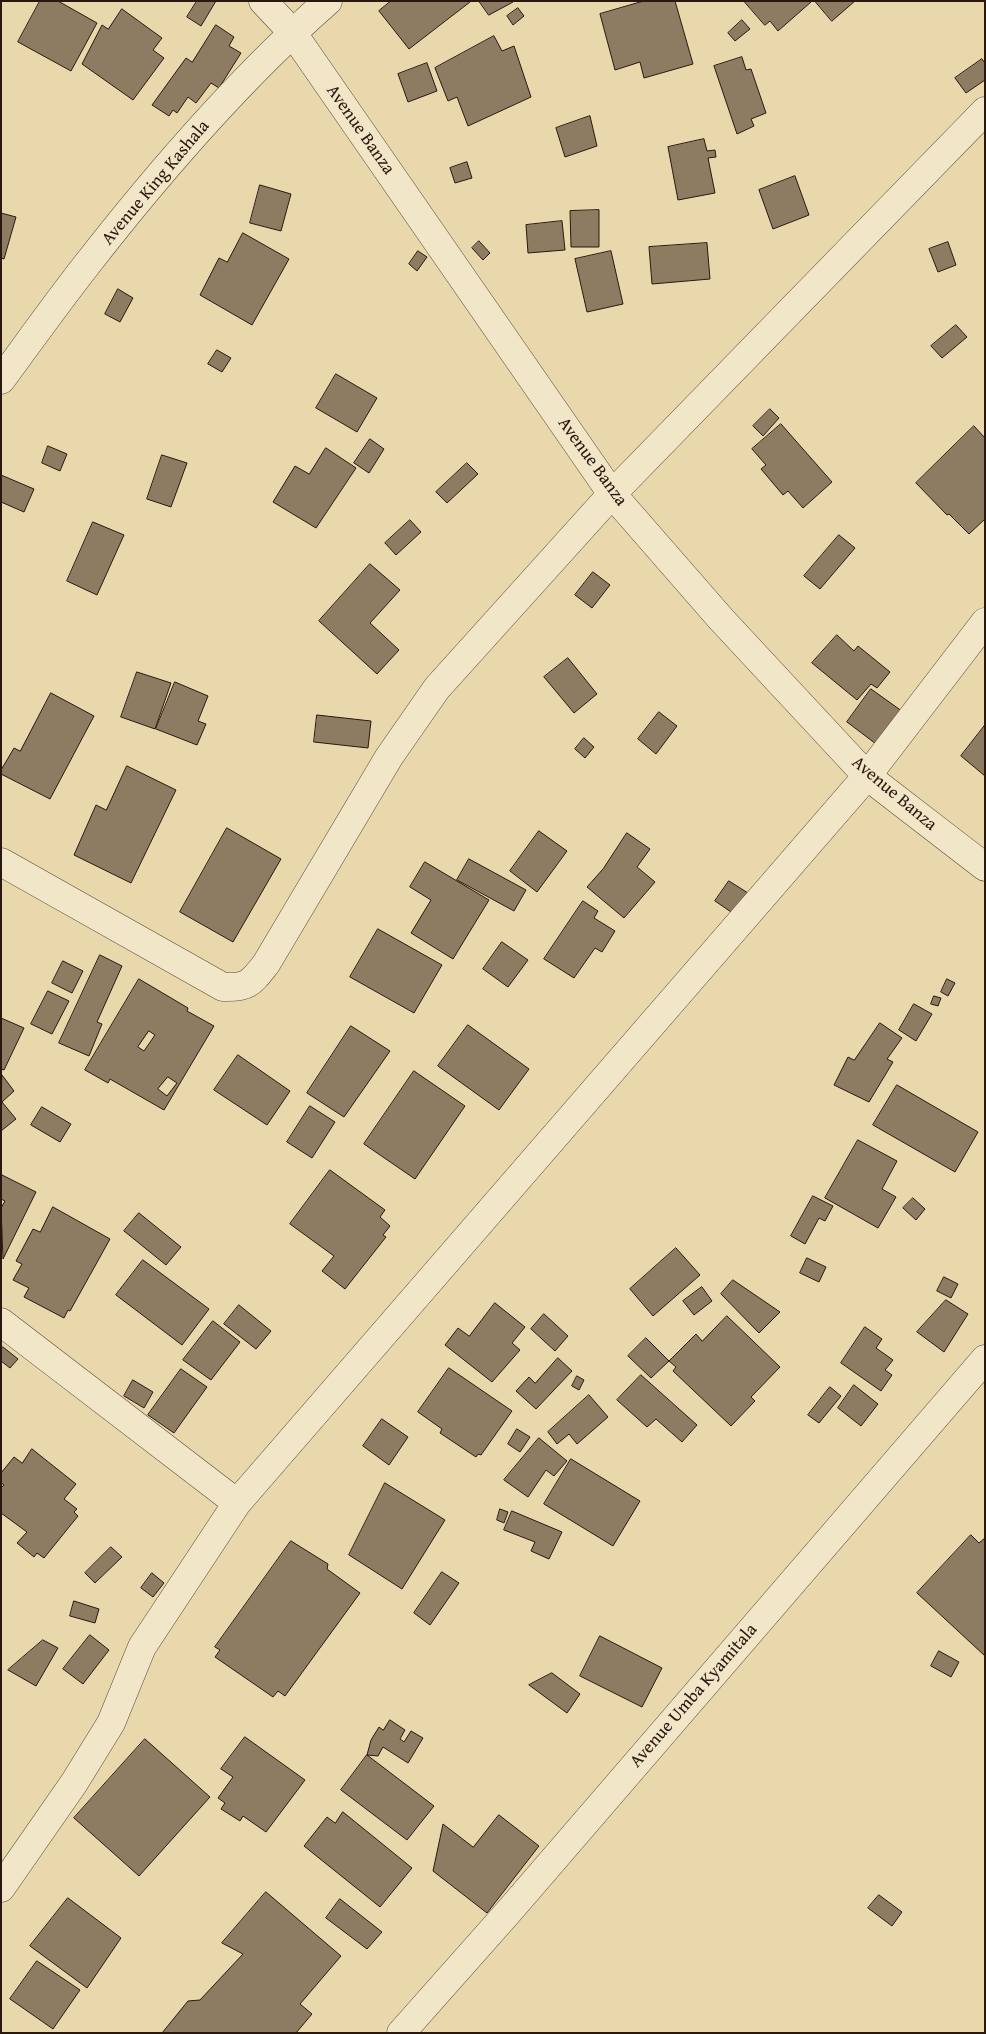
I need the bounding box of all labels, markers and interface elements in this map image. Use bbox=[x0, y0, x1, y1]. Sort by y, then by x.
street label: Avenue Banza bbox=[321, 81, 399, 179]
street label: Avenue King Kashala bbox=[97, 116, 215, 250]
street label: Avenue Banza bbox=[553, 413, 631, 511]
street label: Avenue Banza bbox=[847, 752, 941, 836]
street label: Avenue Umba Kyamitala bbox=[626, 1620, 762, 1772]

